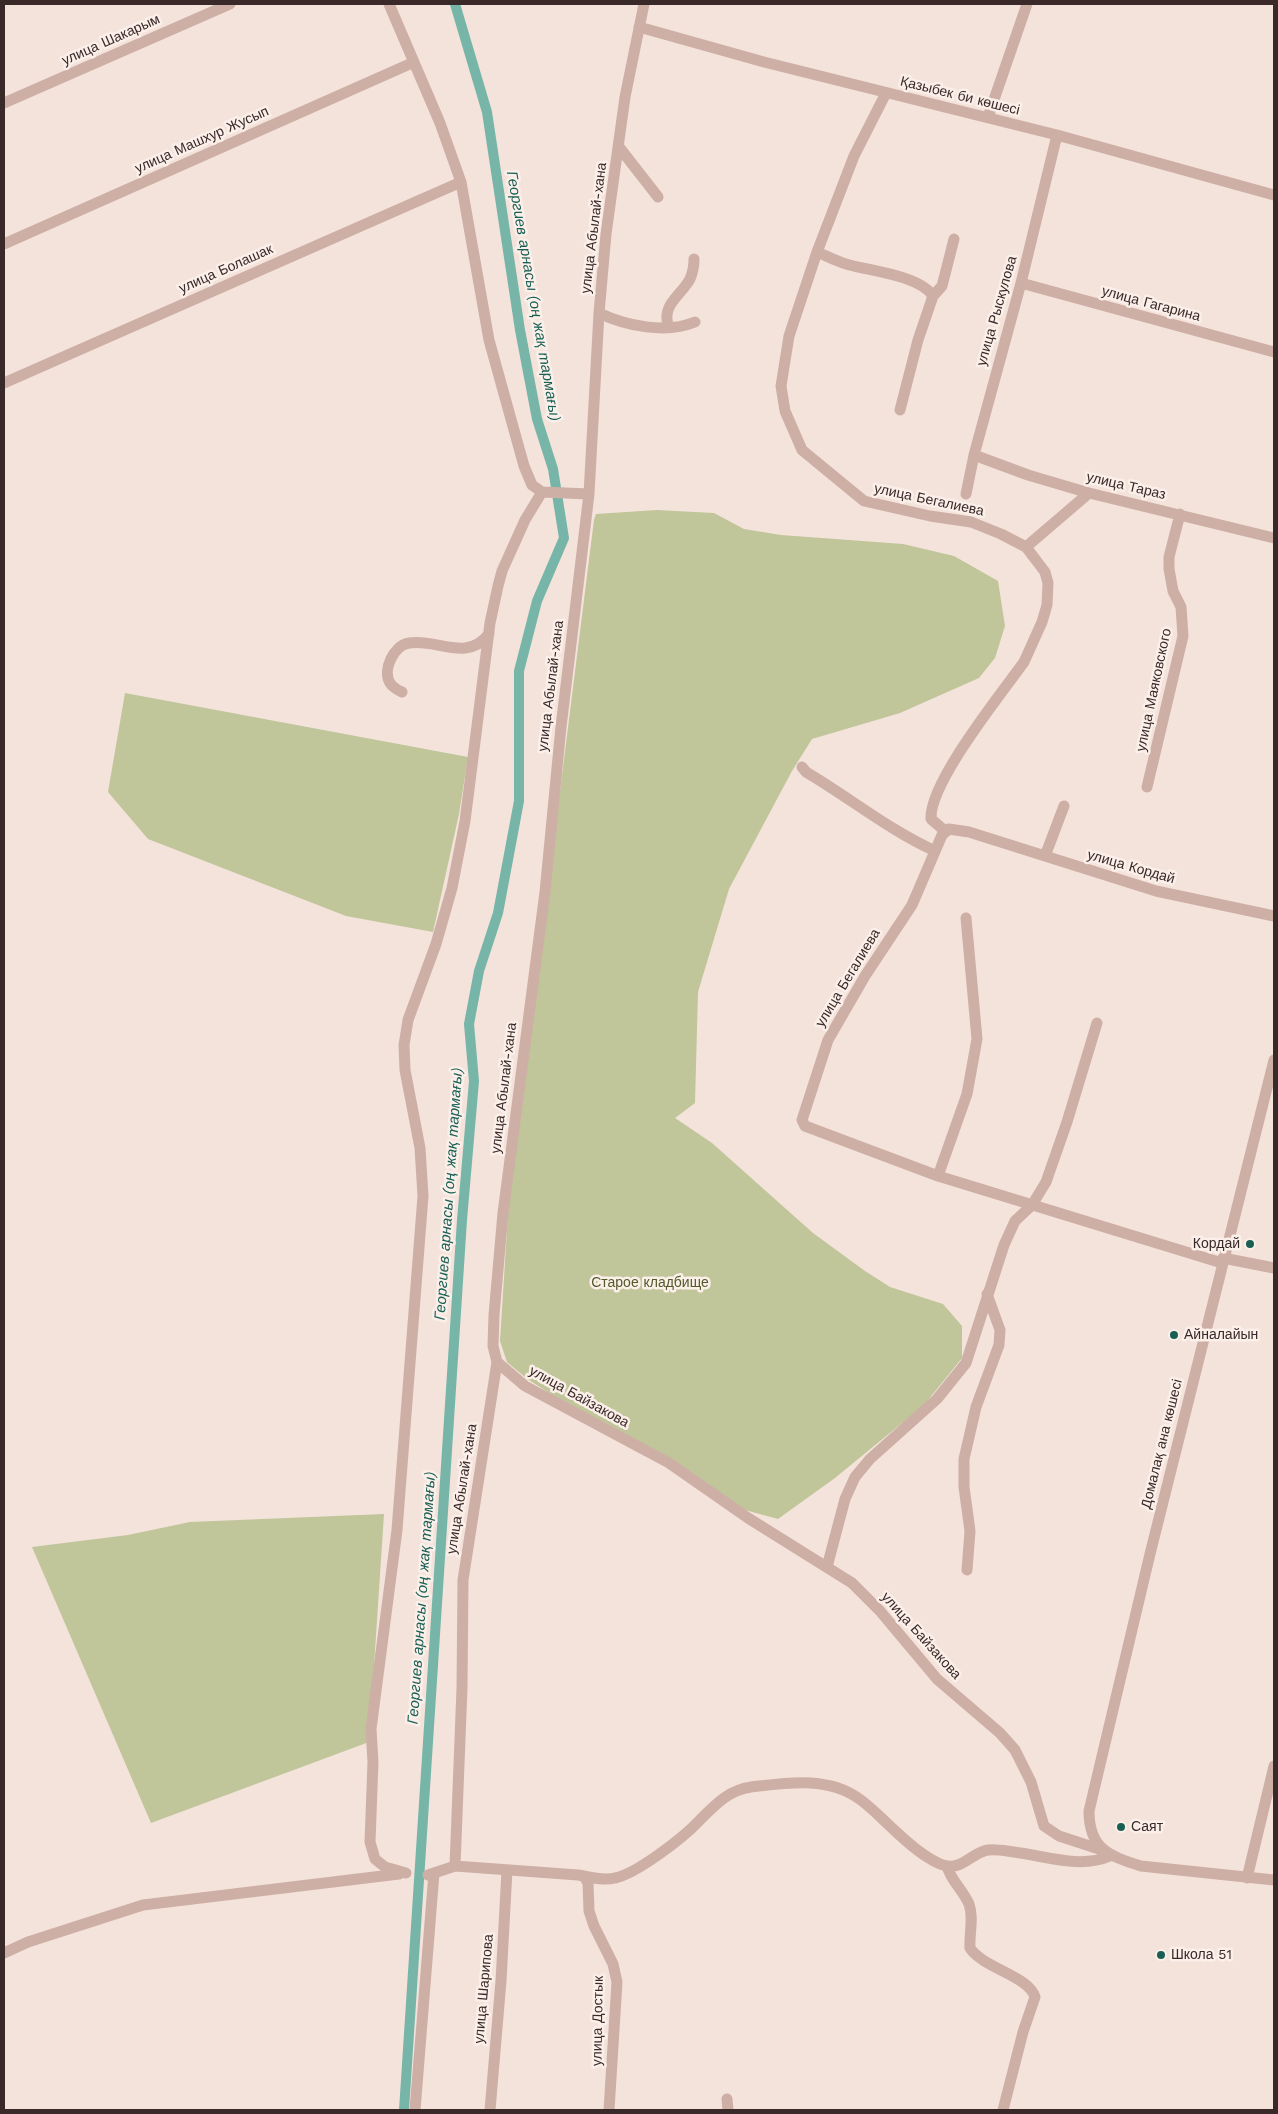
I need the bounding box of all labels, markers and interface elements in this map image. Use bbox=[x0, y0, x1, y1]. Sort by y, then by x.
street label: улица Шакарым bbox=[59, 11, 163, 69]
street label: Қазыбек би көшесі bbox=[899, 73, 1021, 119]
street label: улица Машхур Жусып bbox=[132, 103, 272, 177]
street label: улица Абылай-хана bbox=[578, 162, 610, 294]
water label: Георгиев арнасы (оң жақ тармағы) bbox=[502, 170, 564, 422]
street label: улица Болашак bbox=[176, 241, 276, 297]
street label: улица Рыскулова bbox=[973, 254, 1021, 368]
street label: улица Гагарина bbox=[1100, 283, 1202, 325]
street label: улица Тараз bbox=[1085, 469, 1167, 503]
street label: улица Бегалиева bbox=[873, 480, 985, 520]
street label: улица Абылай-хана bbox=[535, 620, 567, 752]
street label: улица Маяковского bbox=[1133, 627, 1175, 753]
street label: улица Кордай bbox=[1085, 846, 1177, 888]
street label: улица Бегалиева bbox=[812, 926, 884, 1030]
street label: улица Абылай-хана bbox=[488, 1022, 520, 1154]
water label: Георгиев арнасы (оң жақ тармағы) bbox=[431, 1067, 467, 1321]
place label: Кордай bbox=[1193, 1236, 1240, 1252]
marker: Кордай bbox=[1244, 1238, 1256, 1250]
park label: Старое кладбище bbox=[591, 1275, 709, 1291]
place label: Айналайын bbox=[1184, 1327, 1258, 1343]
marker: Айналайын bbox=[1168, 1329, 1180, 1341]
street label: улица Байзакова bbox=[526, 1363, 632, 1431]
street label: Домалақ ана көшесі bbox=[1138, 1378, 1186, 1510]
street label: улица Абылай-хана bbox=[443, 1423, 481, 1555]
water label: Георгиев арнасы (оң жақ тармағы) bbox=[404, 1471, 440, 1725]
street label: улица Байзакова bbox=[877, 1589, 965, 1683]
place label: Саят bbox=[1131, 1819, 1163, 1835]
marker: Саят bbox=[1115, 1821, 1127, 1833]
street label: улица Шарипова bbox=[471, 1934, 497, 2044]
place label: Школа 51 bbox=[1171, 1947, 1232, 1963]
marker: Школа 51 bbox=[1155, 1949, 1167, 1961]
street label: улица Достык bbox=[589, 1976, 607, 2066]

